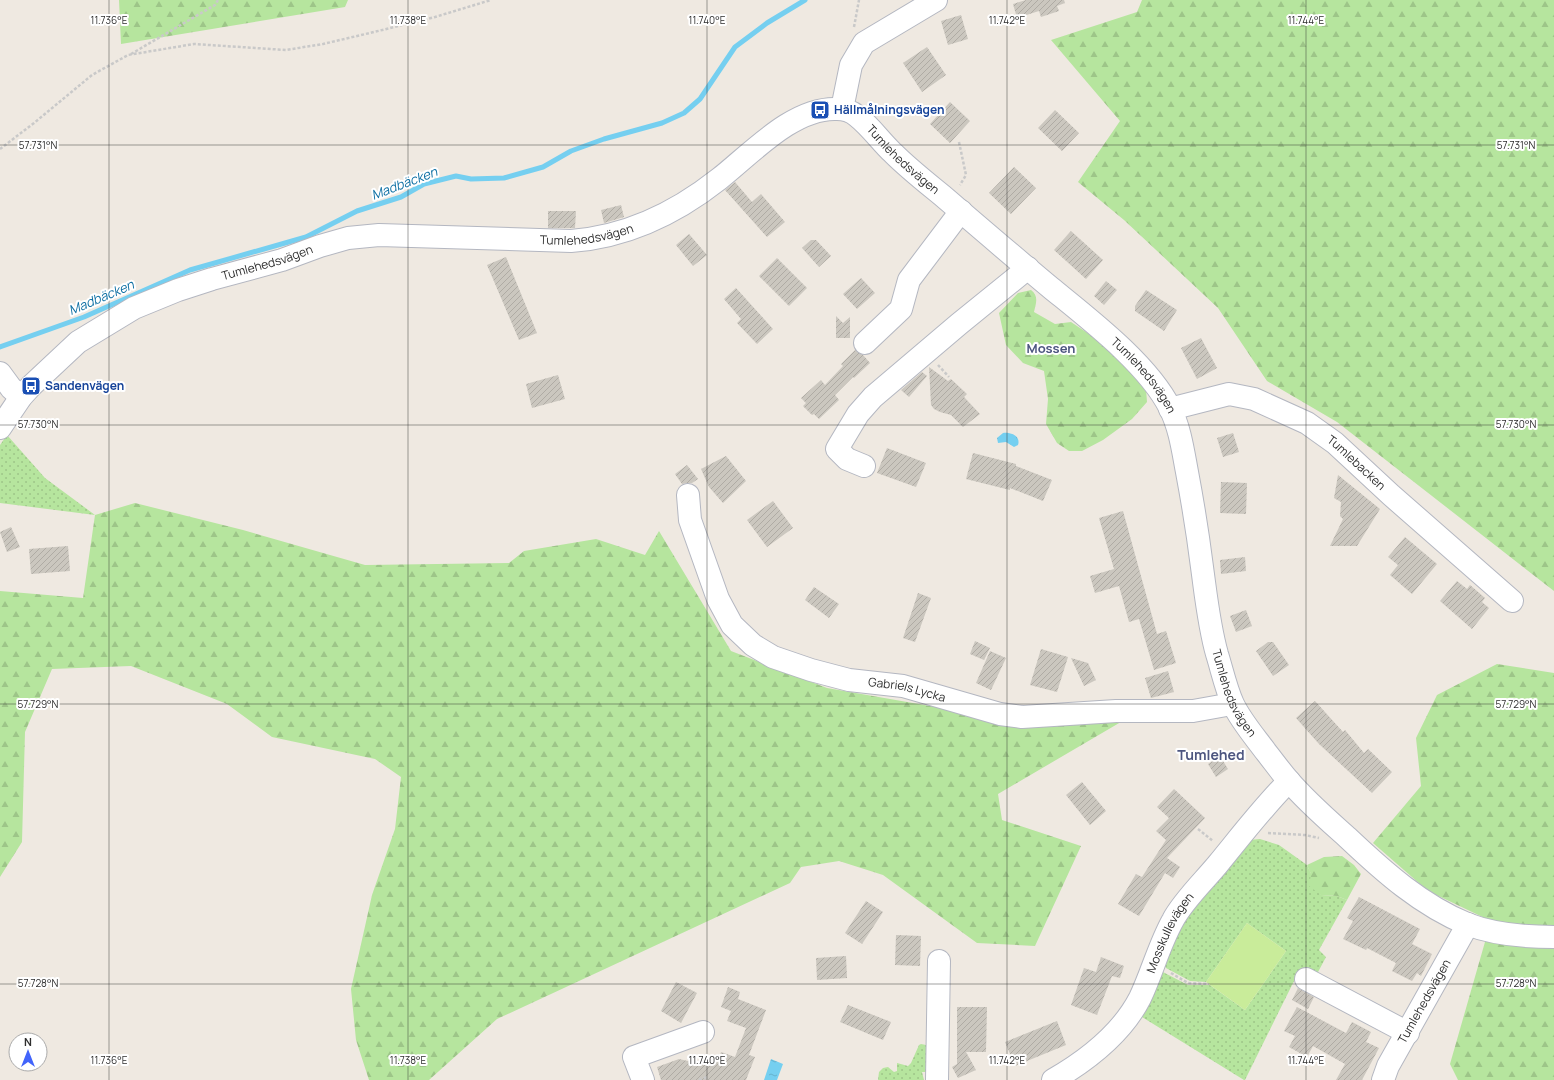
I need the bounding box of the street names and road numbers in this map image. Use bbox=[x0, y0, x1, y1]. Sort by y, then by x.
street label: Tumlehedsvägen bbox=[863, 121, 943, 198]
street label: Tumlehedsvägen bbox=[540, 219, 635, 249]
street label: Tumlehedsvägen bbox=[220, 240, 315, 284]
street label: Tumlehedsvägen bbox=[1107, 333, 1180, 416]
street label: Tumlebacken bbox=[1324, 431, 1390, 494]
street label: Tumlehedsvägen bbox=[1208, 647, 1261, 740]
street label: Gabriels Lycka bbox=[867, 673, 948, 706]
street label: Mosskullevägen bbox=[1142, 889, 1197, 975]
street label: Tumlehedsvägen bbox=[1393, 956, 1455, 1047]

